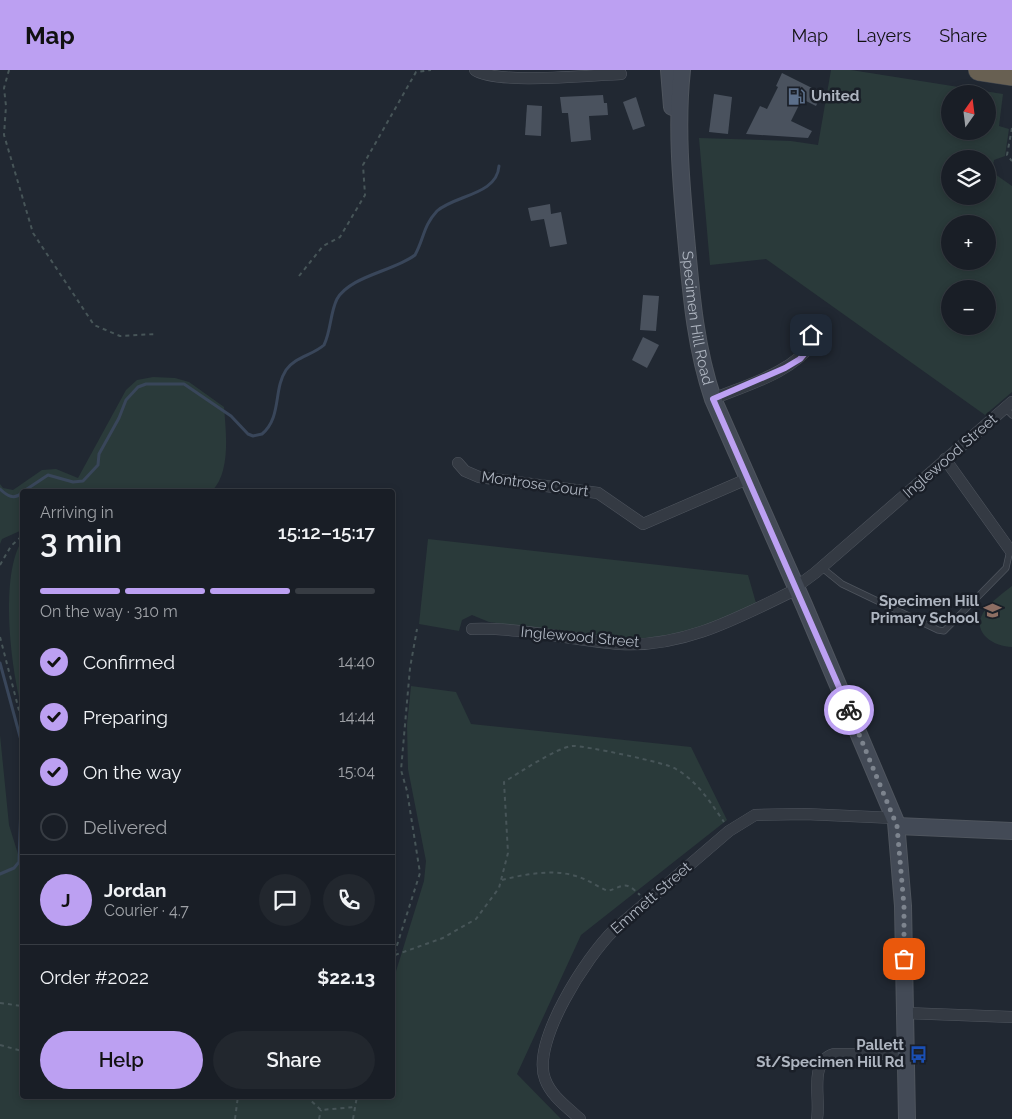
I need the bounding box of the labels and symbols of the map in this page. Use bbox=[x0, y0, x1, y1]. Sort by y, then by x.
north arrow bbox=[941, 85, 996, 140]
fuel station icon: United bbox=[787, 86, 807, 106]
place label: United bbox=[811, 87, 860, 105]
street label: Specimen Hill Road bbox=[678, 250, 717, 387]
pin bbox=[790, 314, 832, 356]
street label: Inglewood Street bbox=[899, 410, 1001, 502]
street label: Montrose Court bbox=[480, 468, 590, 500]
place label: Specimen Hill Primary School bbox=[871, 592, 979, 627]
school or university icon: Specimen Hill Primary School bbox=[983, 600, 1003, 620]
street label: Inglewood Street bbox=[520, 623, 640, 651]
courier bbox=[824, 685, 874, 735]
street label: Emmett Street bbox=[607, 858, 695, 938]
pin bbox=[883, 938, 925, 980]
place label: Pallett St/Specimen Hill Rd bbox=[756, 1036, 904, 1071]
bus stop icon: Pallett St/Specimen Hill Rd bbox=[908, 1044, 928, 1064]

